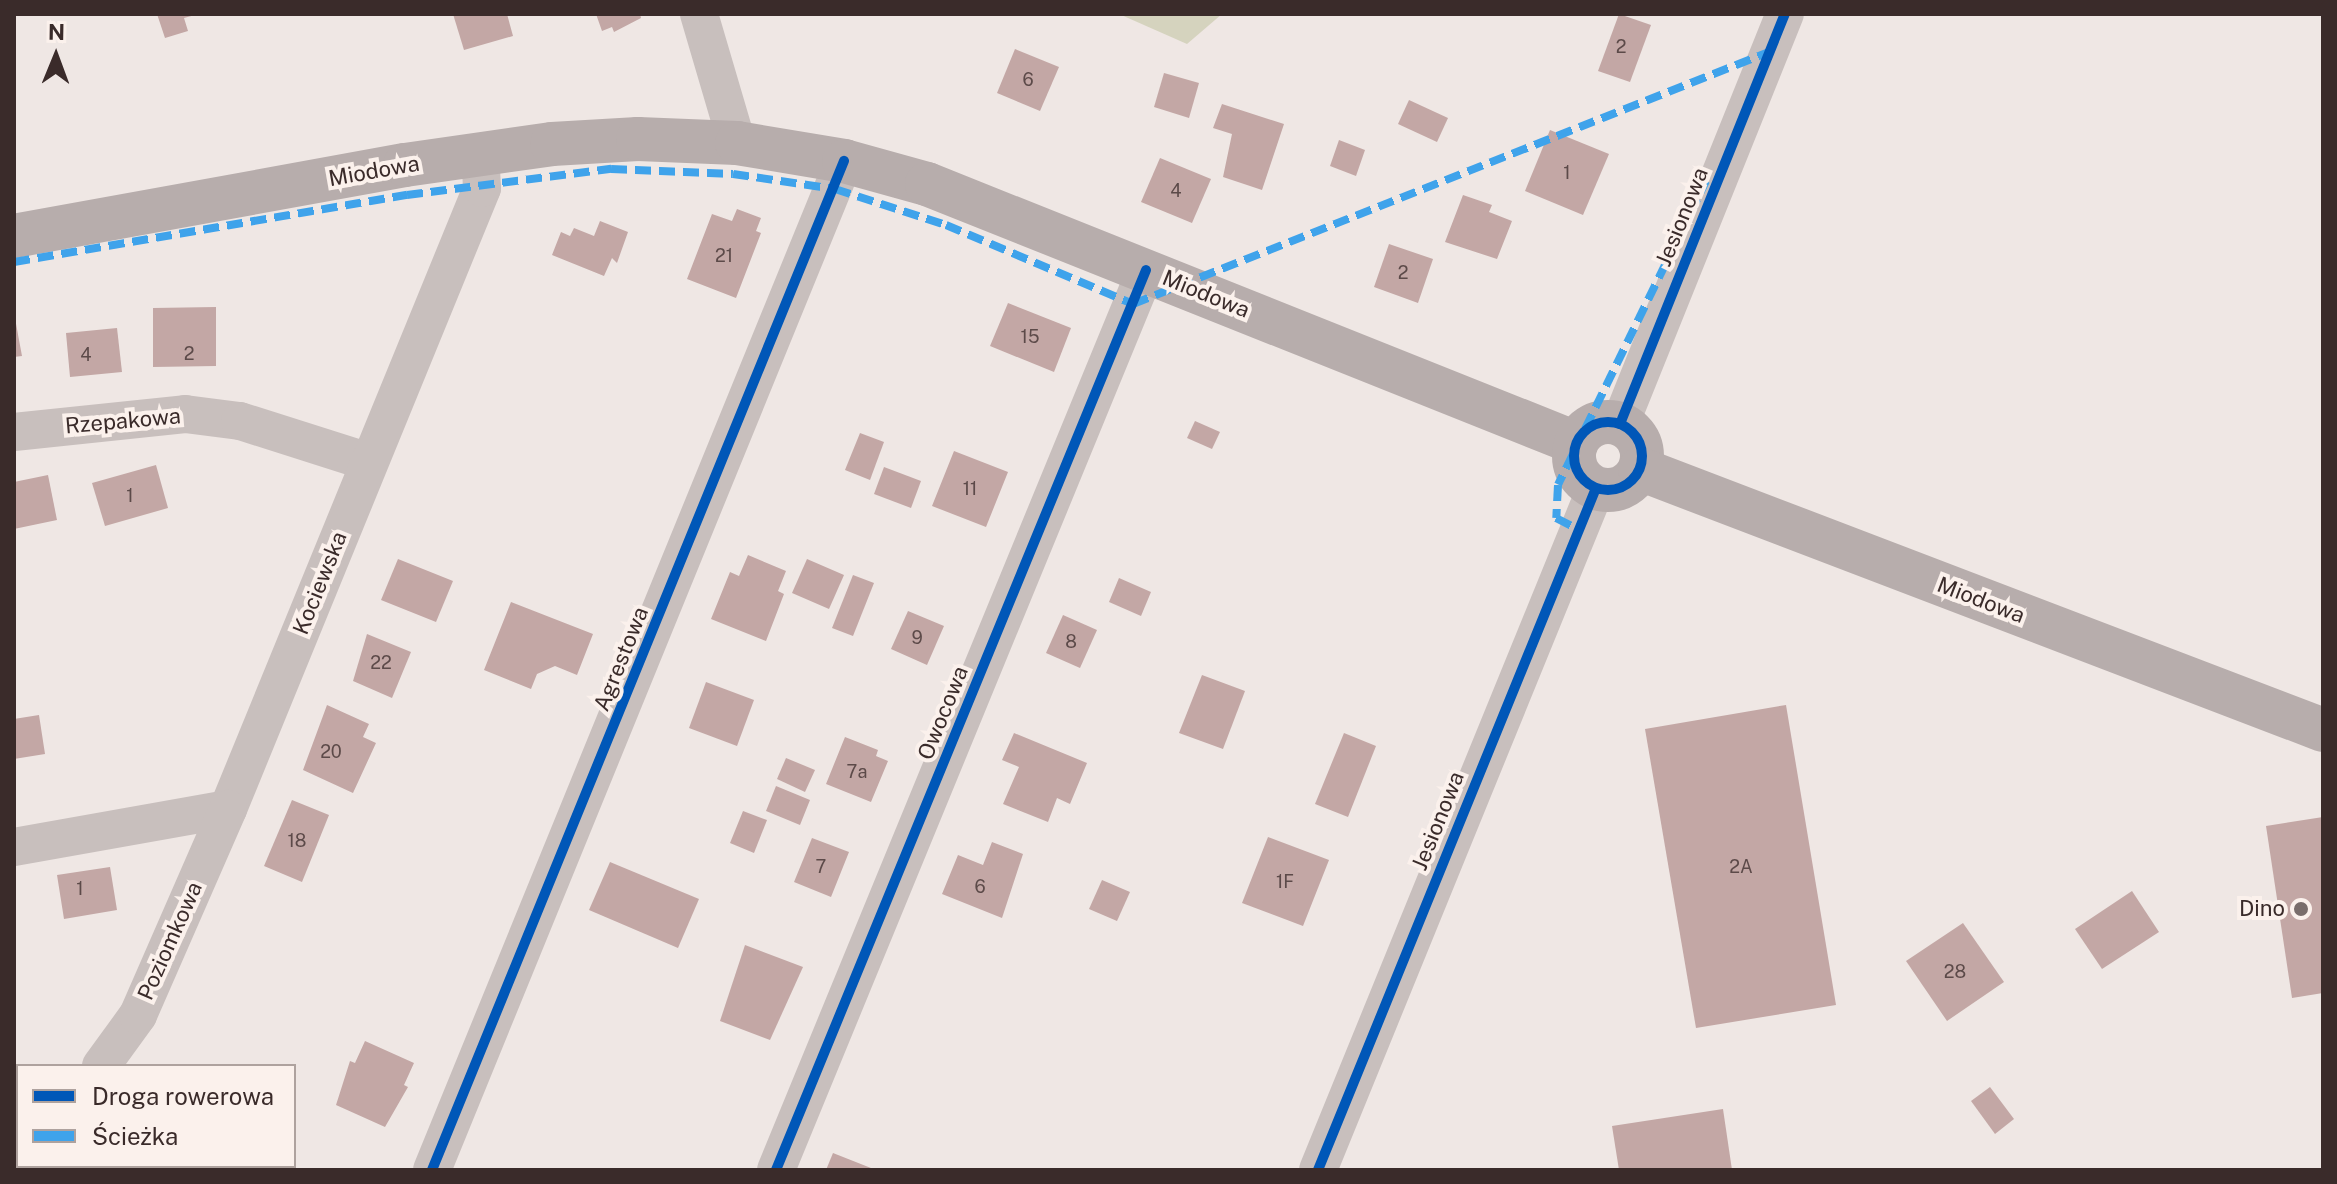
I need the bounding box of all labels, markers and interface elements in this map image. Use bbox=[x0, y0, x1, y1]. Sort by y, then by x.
north arrow bbox=[16, 16, 96, 96]
text: N bbox=[48, 19, 65, 45]
house number: 2 bbox=[1616, 36, 1626, 58]
house number: 6 bbox=[1022, 69, 1034, 91]
street label: Miodowa bbox=[326, 150, 422, 192]
house number: 1 bbox=[1563, 162, 1571, 184]
street label: Jesionowa bbox=[1650, 164, 1714, 270]
house number: 4 bbox=[1170, 180, 1182, 202]
house number: 21 bbox=[715, 245, 733, 267]
house number: 2 bbox=[1398, 262, 1408, 284]
street label: Miodowa bbox=[1158, 265, 1254, 323]
house number: 15 bbox=[1021, 326, 1039, 348]
house number: 2 bbox=[184, 343, 194, 365]
house number: 4 bbox=[80, 344, 92, 366]
street label: Rzepakowa bbox=[64, 403, 182, 439]
house number: 11 bbox=[963, 478, 977, 500]
house number: 1 bbox=[126, 485, 134, 507]
street label: Kociewska bbox=[287, 528, 353, 638]
street label: Miodowa bbox=[1933, 571, 2029, 629]
street label: Agrestowa bbox=[588, 603, 654, 715]
house number: 9 bbox=[911, 627, 923, 649]
house number: 8 bbox=[1065, 631, 1077, 653]
house number: 22 bbox=[370, 652, 392, 674]
street label: Owocowa bbox=[912, 662, 974, 764]
house number: 20 bbox=[320, 741, 342, 763]
house number: 7a bbox=[847, 761, 867, 783]
street label: Jesionowa bbox=[1406, 768, 1470, 874]
house number: 18 bbox=[288, 830, 306, 852]
house number: 7 bbox=[816, 856, 826, 878]
house number: 2A bbox=[1729, 856, 1753, 878]
house number: 1F bbox=[1276, 871, 1294, 893]
house number: 6 bbox=[974, 876, 986, 898]
house number: 1 bbox=[76, 878, 84, 900]
street label: Poziomkowa bbox=[132, 878, 208, 1004]
place label: Dino bbox=[2239, 896, 2285, 922]
marker: Dino bbox=[2292, 900, 2310, 918]
house number: 28 bbox=[1944, 961, 1966, 983]
legend bbox=[16, 1064, 296, 1168]
text: Droga rowerowa bbox=[92, 1082, 274, 1110]
text: Ścieżka bbox=[92, 1122, 178, 1150]

